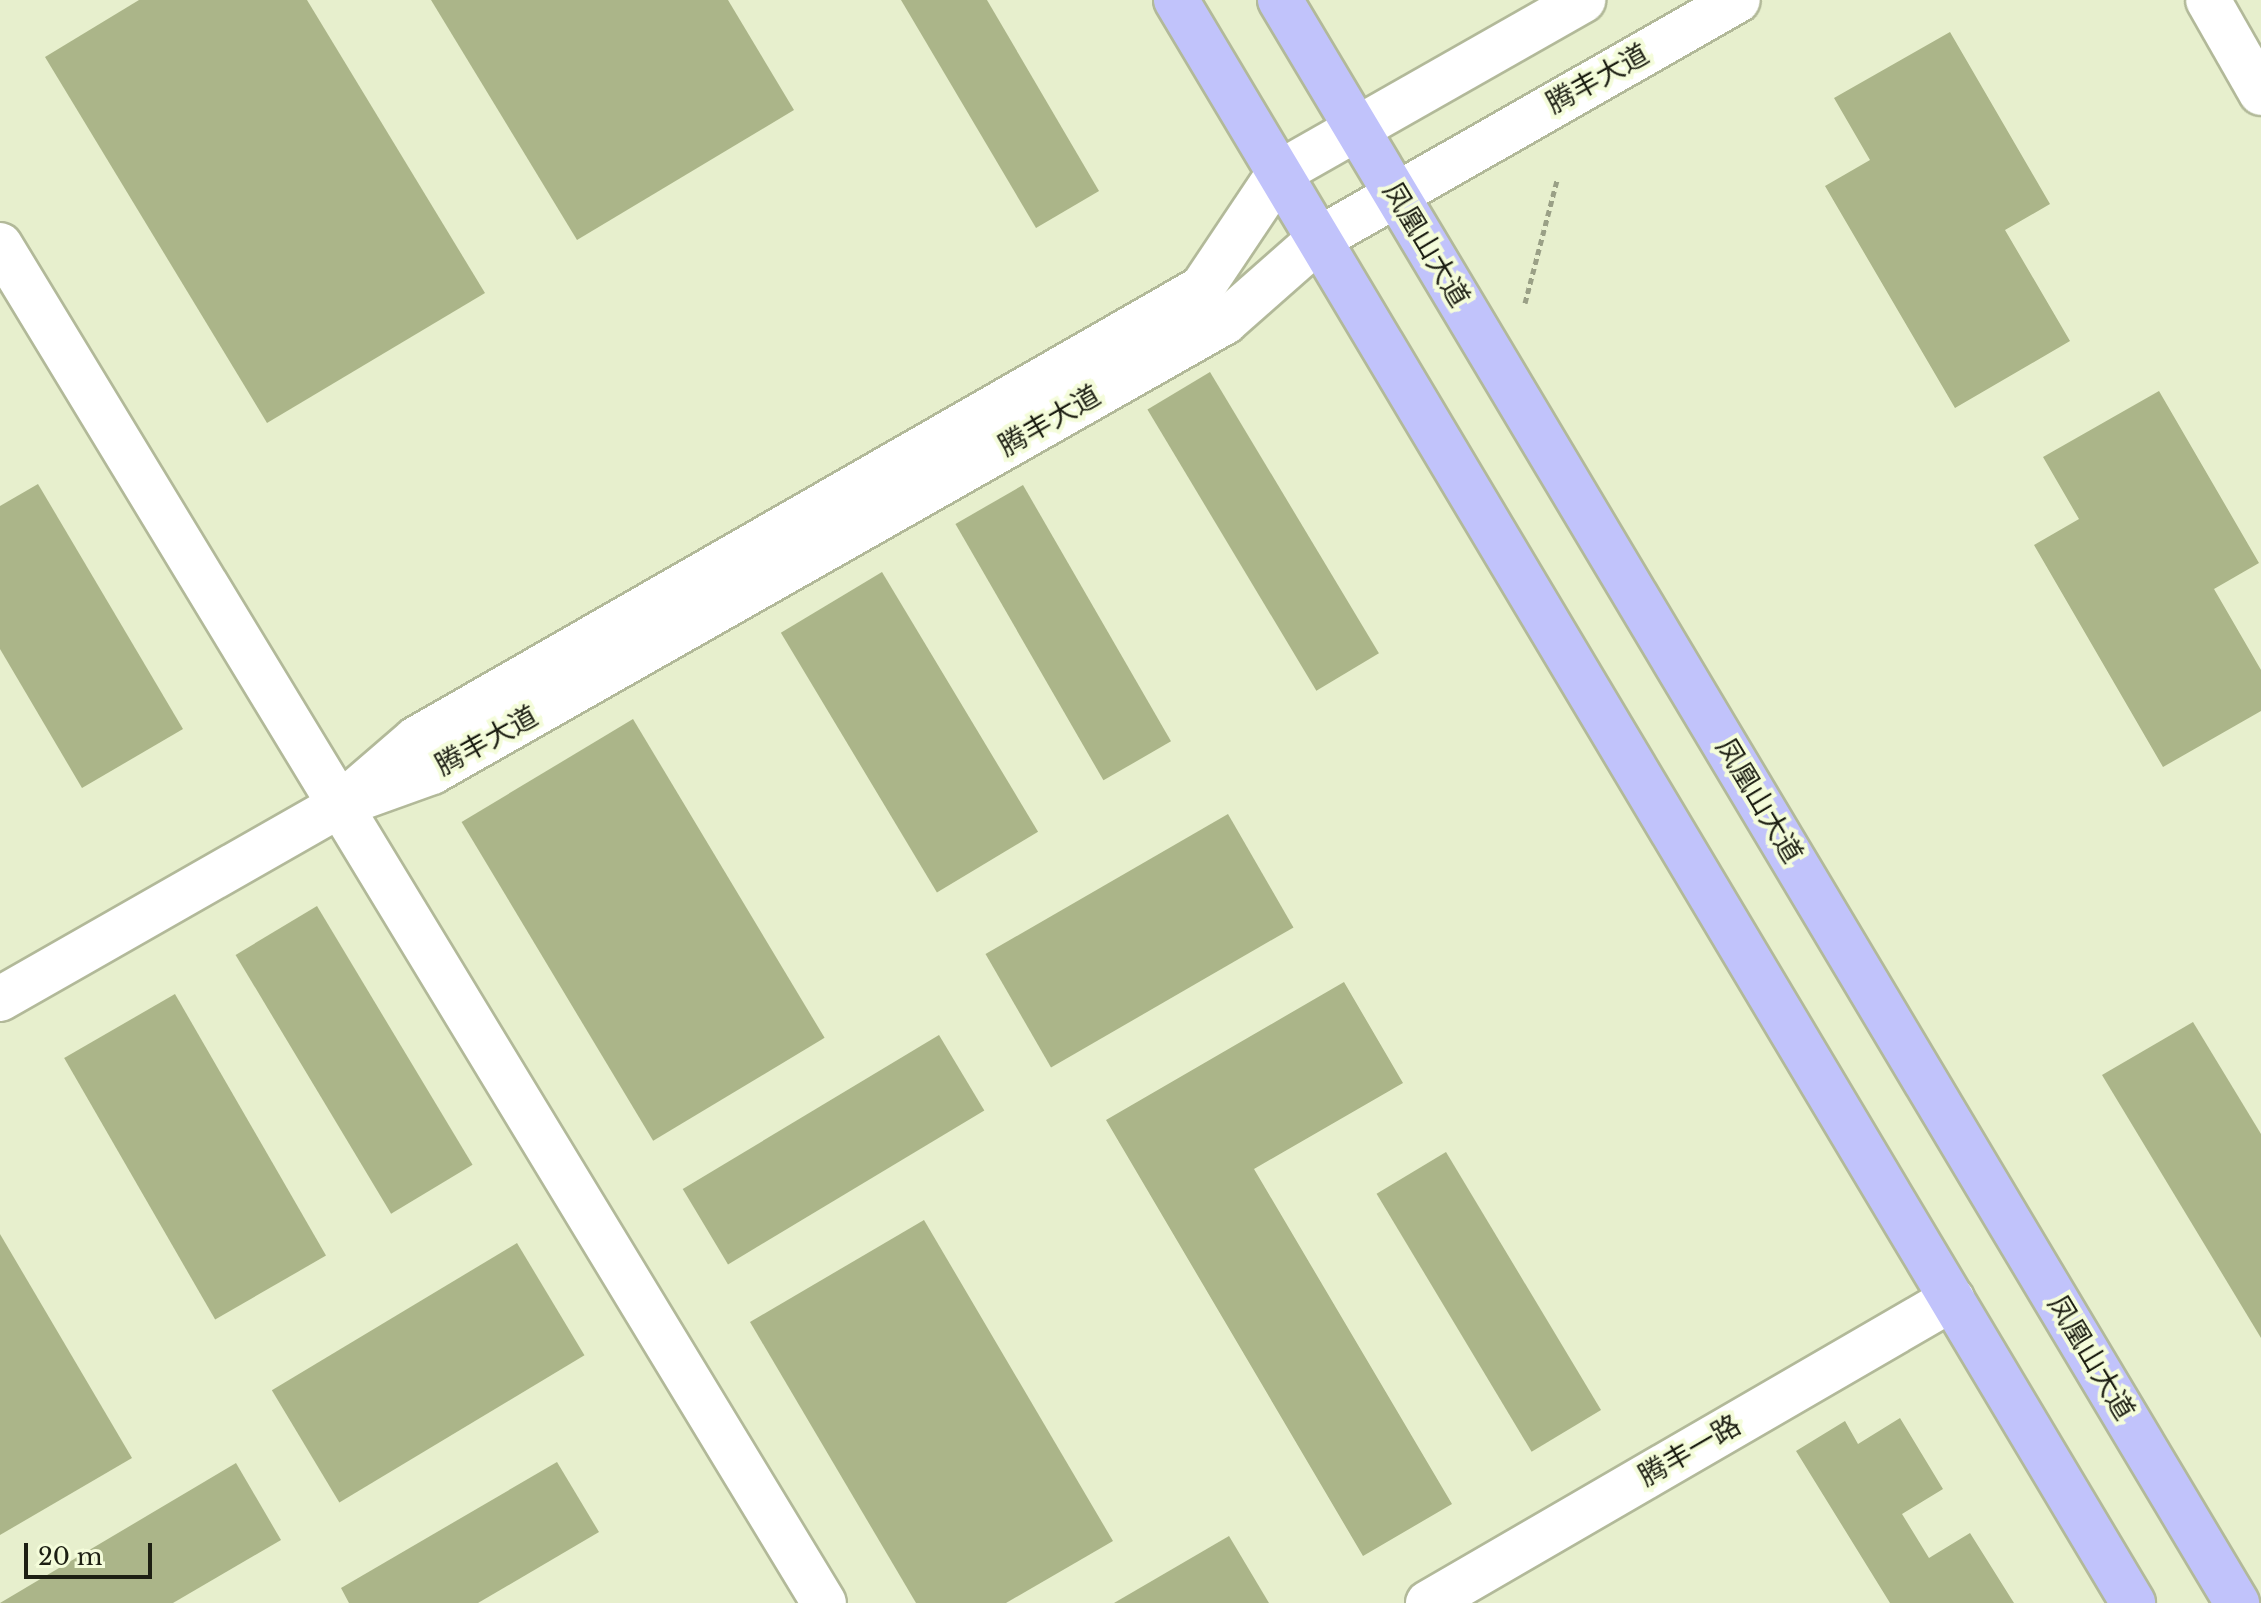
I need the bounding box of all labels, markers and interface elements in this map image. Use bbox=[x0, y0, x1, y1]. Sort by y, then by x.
street label: 腾丰大道 bbox=[1541, 37, 1655, 121]
street label: 凤凰山大道 bbox=[1376, 176, 1476, 314]
street label: 腾丰大道 bbox=[993, 378, 1107, 464]
street label: 腾丰大道 bbox=[430, 699, 544, 783]
street label: 凤凰山大道 bbox=[1709, 732, 1809, 870]
street label: 凤凰山大道 bbox=[2041, 1289, 2141, 1427]
street label: 腾丰一路 bbox=[1633, 1408, 1747, 1494]
scale bar bbox=[28, 1527, 156, 1577]
text: 20 m bbox=[38, 1542, 103, 1571]

